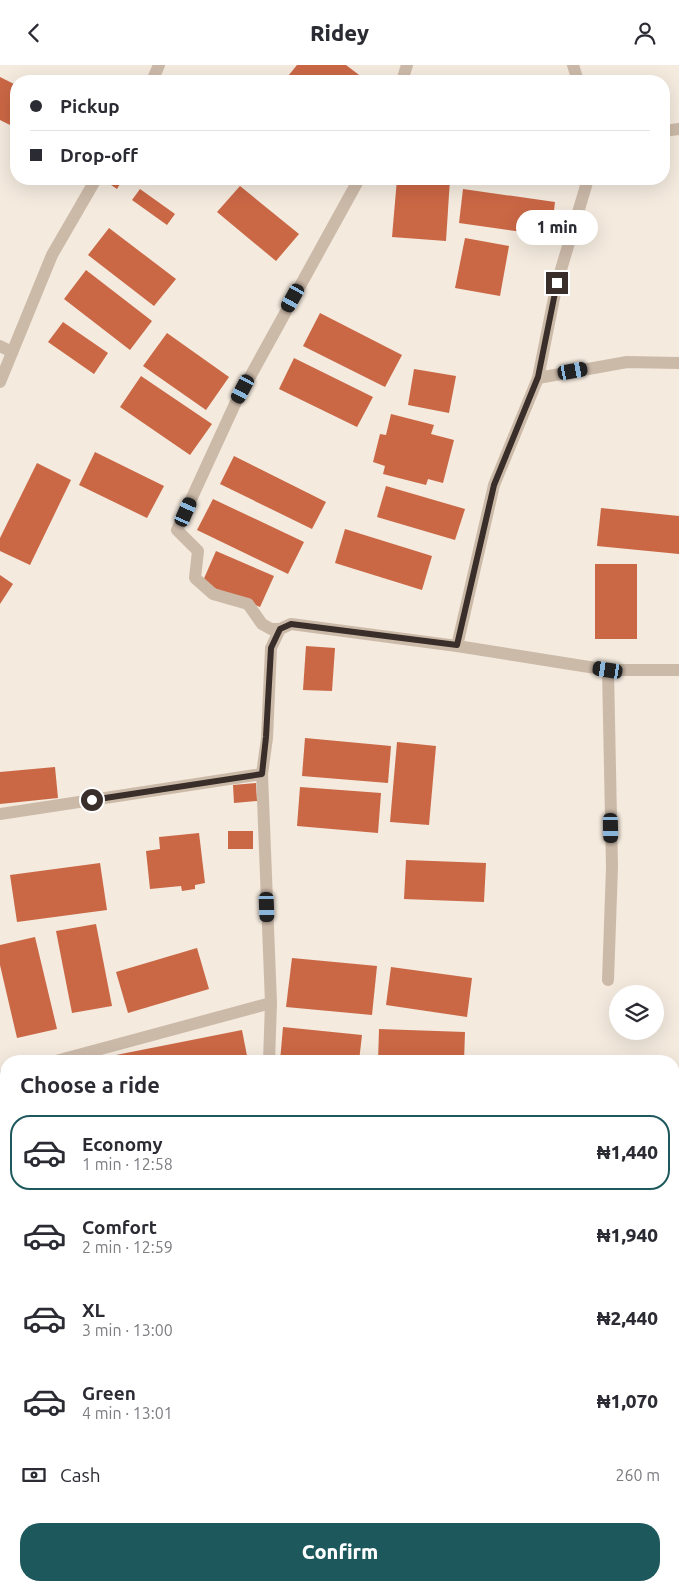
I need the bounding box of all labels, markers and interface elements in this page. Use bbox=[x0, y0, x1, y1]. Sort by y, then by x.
icon: back bbox=[20, 19, 48, 47]
icon: person bbox=[631, 19, 659, 47]
text: Ridey bbox=[310, 20, 369, 45]
text: Pickup bbox=[60, 95, 120, 117]
text: Drop-off bbox=[60, 144, 138, 166]
callout: 1 min bbox=[516, 211, 598, 245]
text: 1 min bbox=[537, 218, 577, 236]
route end bbox=[546, 272, 568, 294]
car bbox=[279, 281, 306, 315]
car bbox=[556, 361, 589, 381]
car bbox=[229, 372, 256, 406]
car bbox=[173, 495, 198, 529]
car bbox=[592, 660, 623, 680]
route start bbox=[81, 789, 103, 811]
car bbox=[603, 813, 618, 843]
car bbox=[258, 892, 275, 922]
map controls bbox=[609, 985, 664, 1040]
button: layers bbox=[609, 985, 664, 1040]
text: Choose a ride bbox=[20, 1072, 160, 1097]
icon: car bbox=[22, 1130, 67, 1175]
text: Economy bbox=[82, 1133, 163, 1155]
text: ₦1,440 bbox=[597, 1141, 658, 1163]
text: 1 min · 12:58 bbox=[82, 1155, 173, 1173]
icon: car bbox=[22, 1213, 67, 1258]
text: Comfort bbox=[82, 1216, 157, 1238]
text: ₦1,940 bbox=[597, 1224, 658, 1246]
text: 2 min · 12:59 bbox=[82, 1238, 173, 1256]
icon: car bbox=[22, 1296, 67, 1341]
text: XL bbox=[82, 1299, 105, 1321]
text: ₦2,440 bbox=[597, 1307, 658, 1329]
text: 3 min · 13:00 bbox=[82, 1321, 173, 1339]
icon: car bbox=[22, 1379, 67, 1424]
text: Green bbox=[82, 1382, 136, 1404]
text: ₦1,070 bbox=[597, 1390, 658, 1412]
text: 4 min · 13:01 bbox=[82, 1404, 173, 1422]
icon: cash bbox=[20, 1461, 48, 1489]
text: Cash bbox=[60, 1464, 101, 1486]
text: 260 m bbox=[615, 1466, 660, 1484]
button: Confirm bbox=[20, 1523, 660, 1581]

